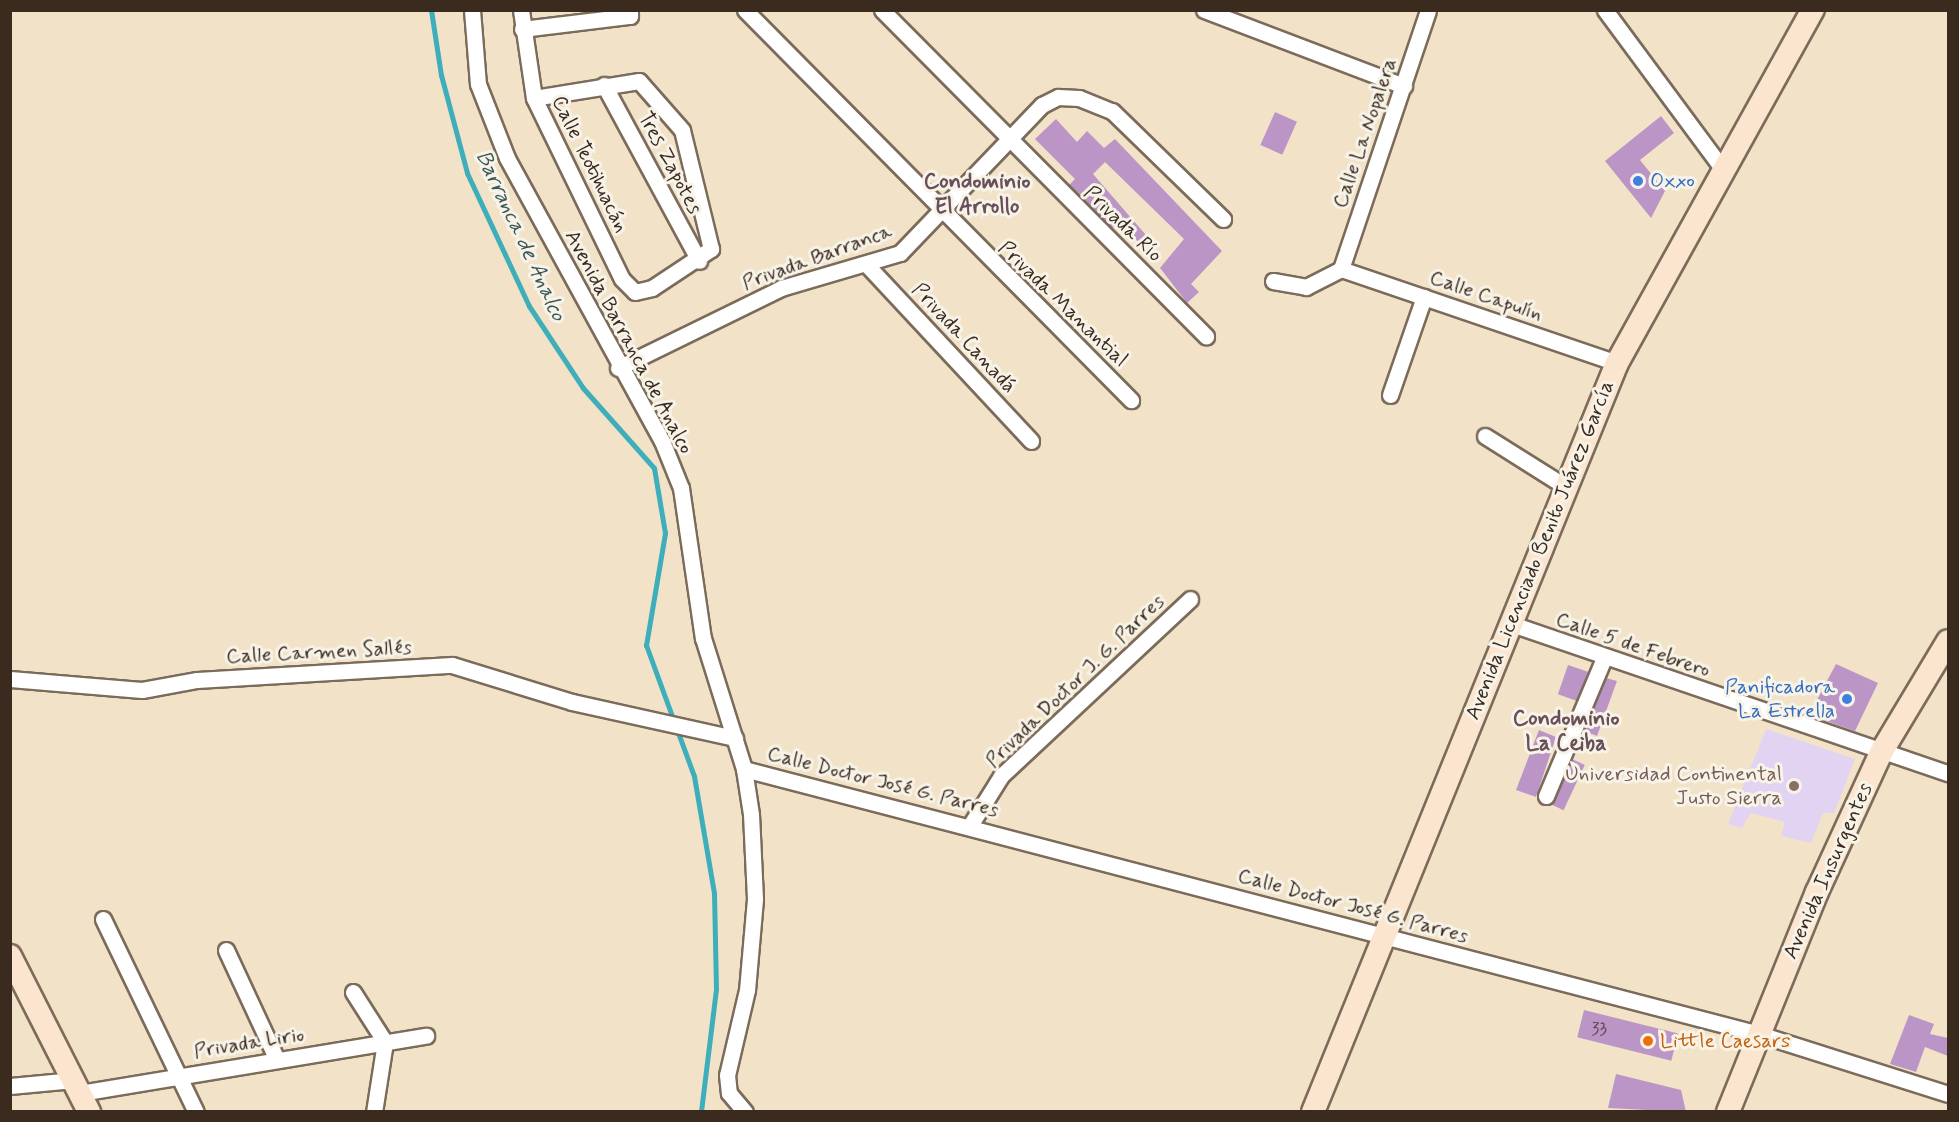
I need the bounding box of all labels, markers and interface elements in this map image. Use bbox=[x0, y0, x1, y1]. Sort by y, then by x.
street label: Calle La Nopalera bbox=[1328, 56, 1402, 210]
street label: Calle Teotihuacán bbox=[546, 91, 634, 237]
street label: Tres Zapotes bbox=[632, 107, 708, 219]
water label: Barranca de Analco bbox=[470, 149, 570, 323]
place label: Oxxo bbox=[1650, 168, 1695, 194]
district label: Condominio El Arrollo bbox=[924, 169, 1030, 220]
marker: Oxxo bbox=[1631, 174, 1645, 188]
street label: Privada Río bbox=[1078, 180, 1168, 268]
street label: Privada Barranca bbox=[739, 218, 895, 296]
street label: Avenida Barranca de Analco bbox=[560, 226, 698, 458]
street label: Privada Manantial bbox=[993, 236, 1133, 372]
street label: Calle Capulín bbox=[1428, 266, 1544, 326]
street label: Privada Canadá bbox=[907, 278, 1021, 398]
street label: Avenida Licenciado Benito Juárez García bbox=[1460, 376, 1620, 724]
street label: Privada Doctor J. G. Parres bbox=[979, 588, 1171, 774]
street label: Calle 5 de Febrero bbox=[1551, 606, 1715, 684]
street label: Calle Carmen Sallés bbox=[226, 635, 412, 669]
place label: Panificadora La Estrella bbox=[1725, 674, 1835, 724]
marker: Panificadora La Estrella bbox=[1840, 692, 1854, 706]
district label: Condominio La Ceiba bbox=[1513, 706, 1619, 758]
street label: Calle Doctor José G. Parres bbox=[763, 741, 1003, 823]
place label: Universidad Continental Justo Sierra bbox=[1564, 761, 1782, 811]
marker: Universidad Continental Justo Sierra bbox=[1787, 779, 1801, 793]
street label: Avenida Insurgentes bbox=[1779, 781, 1877, 961]
street label: Calle Doctor José G. Parres bbox=[1233, 863, 1473, 949]
house number: 33 bbox=[1591, 1018, 1607, 1040]
street label: Privada Lirio bbox=[192, 1022, 306, 1064]
place label: Little Caesars bbox=[1660, 1028, 1797, 1054]
marker: Little Caesars bbox=[1641, 1034, 1655, 1048]

